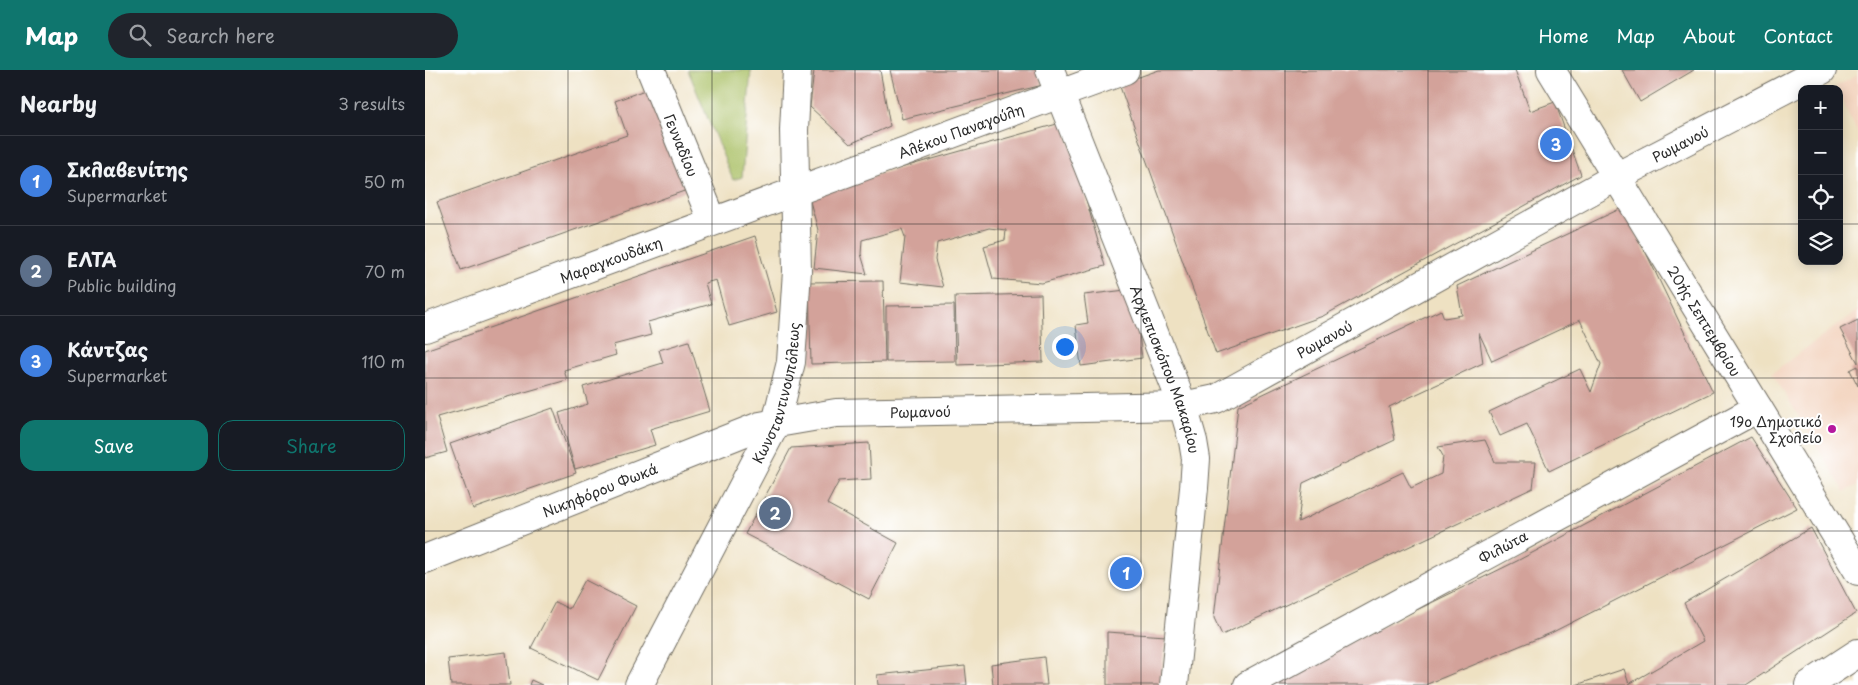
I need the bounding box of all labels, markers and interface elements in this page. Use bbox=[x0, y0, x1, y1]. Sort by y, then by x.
search box bbox=[108, 13, 458, 58]
text: Map bbox=[25, 17, 78, 53]
icon: search bbox=[126, 21, 154, 49]
text: Search here bbox=[166, 21, 275, 49]
text: Home bbox=[1538, 22, 1588, 49]
text: Map bbox=[1616, 22, 1655, 49]
text: About bbox=[1683, 22, 1735, 49]
text: Contact bbox=[1763, 22, 1833, 49]
map controls bbox=[1798, 85, 1843, 265]
button: + bbox=[1798, 85, 1843, 130]
text: Nearby bbox=[20, 87, 97, 119]
text: 3 results bbox=[338, 91, 405, 115]
street label: Αλέκου Παναγούλη bbox=[895, 98, 1027, 163]
street label: Γενναδίου bbox=[659, 110, 704, 180]
street label: Ρωμανού bbox=[1648, 120, 1712, 167]
pin: 3 bbox=[1540, 125, 1572, 163]
button: − bbox=[1798, 130, 1843, 175]
text: Σκλαβενίτης bbox=[67, 155, 188, 183]
text: 1 bbox=[32, 169, 40, 193]
text: 50 m bbox=[364, 169, 405, 193]
button: locate bbox=[1798, 175, 1843, 220]
text: Supermarket bbox=[67, 183, 167, 207]
button: layers bbox=[1798, 220, 1843, 265]
street label: Μαραγκουδάκη bbox=[557, 231, 665, 288]
text: ΕΛΤΑ bbox=[67, 245, 117, 273]
text: 2 bbox=[30, 259, 42, 283]
text: 70 m bbox=[365, 259, 405, 283]
street label: 20ής Σεπτεμβρίου bbox=[1663, 261, 1747, 380]
text: Public building bbox=[67, 273, 177, 297]
street label: Αρχιεπισκόπου Μακαρίου bbox=[1126, 282, 1205, 455]
street label: Ρωμανού bbox=[1292, 315, 1356, 363]
street label: Κωνσταντινουπόλεως bbox=[746, 322, 804, 467]
your location bbox=[1052, 334, 1078, 360]
text: Κάντζας bbox=[67, 335, 148, 363]
text: 3 bbox=[31, 349, 41, 373]
text: 110 m bbox=[362, 349, 405, 373]
text: Supermarket bbox=[67, 363, 167, 387]
street label: Ρωμανού bbox=[890, 400, 951, 422]
place label: 19ο Δημοτικό Σχολείο bbox=[1730, 411, 1822, 448]
button: Save bbox=[20, 420, 208, 471]
button: Share bbox=[218, 420, 405, 471]
marker: 19ο Δημοτικό Σχολείο bbox=[1826, 423, 1838, 435]
street label: Νικηφόρου Φωκά bbox=[539, 457, 660, 522]
pin: 2 bbox=[759, 494, 791, 532]
street label: Φιλώτα bbox=[1474, 525, 1531, 569]
pin: 1 bbox=[1110, 554, 1142, 592]

